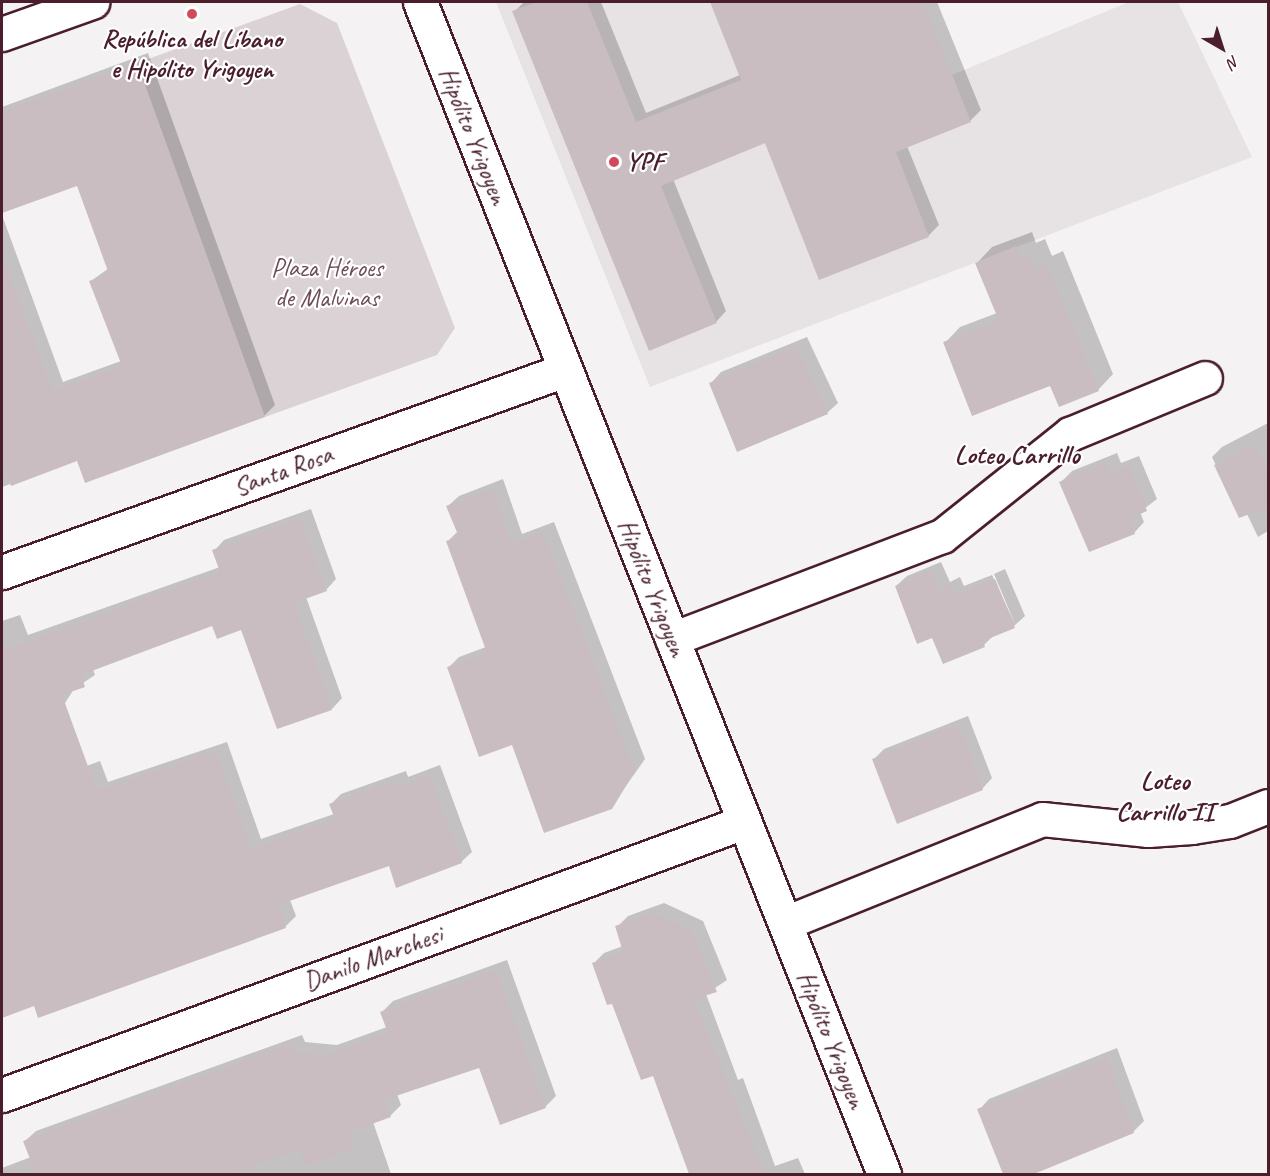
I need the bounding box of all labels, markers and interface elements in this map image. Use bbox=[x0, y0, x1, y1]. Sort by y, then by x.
marker: República del Líbano e Hipólito Yrigoyen bbox=[185, 7, 199, 21]
north arrow bbox=[1192, 18, 1252, 78]
place label: República del Líbano e Hipólito Yrigoyen bbox=[102, 23, 282, 84]
text: N bbox=[1223, 51, 1243, 73]
street label: Hipólito Yrigoyen bbox=[431, 63, 515, 209]
place label: YPF bbox=[626, 146, 663, 178]
marker: YPF bbox=[607, 155, 621, 169]
park label: Plaza Héroes de Malvinas bbox=[271, 252, 383, 314]
street label: Santa Rosa bbox=[229, 439, 337, 503]
district label: Loteo Carrillo bbox=[955, 439, 1079, 471]
street label: Hipólito Yrigoyen bbox=[610, 515, 694, 661]
district label: Loteo Carrillo II bbox=[1116, 764, 1214, 827]
street label: Danilo Marchesi bbox=[299, 918, 447, 998]
street label: Hipólito Yrigoyen bbox=[789, 967, 873, 1113]

